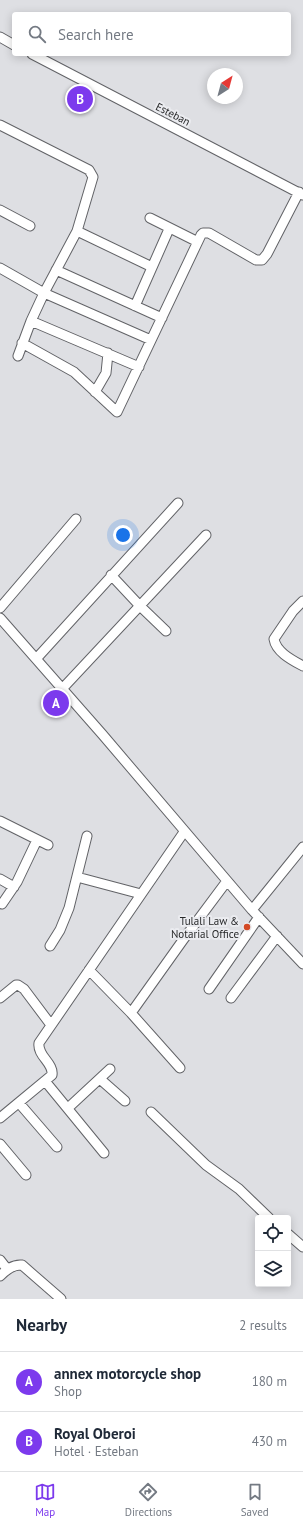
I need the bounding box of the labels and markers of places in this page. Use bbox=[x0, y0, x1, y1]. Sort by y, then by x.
pin: B bbox=[67, 84, 93, 114]
pin: A bbox=[43, 688, 69, 718]
place label: Tulali Law & Notarial Office bbox=[171, 914, 239, 941]
marker: Tulali Law & Notarial Office bbox=[242, 922, 252, 932]

